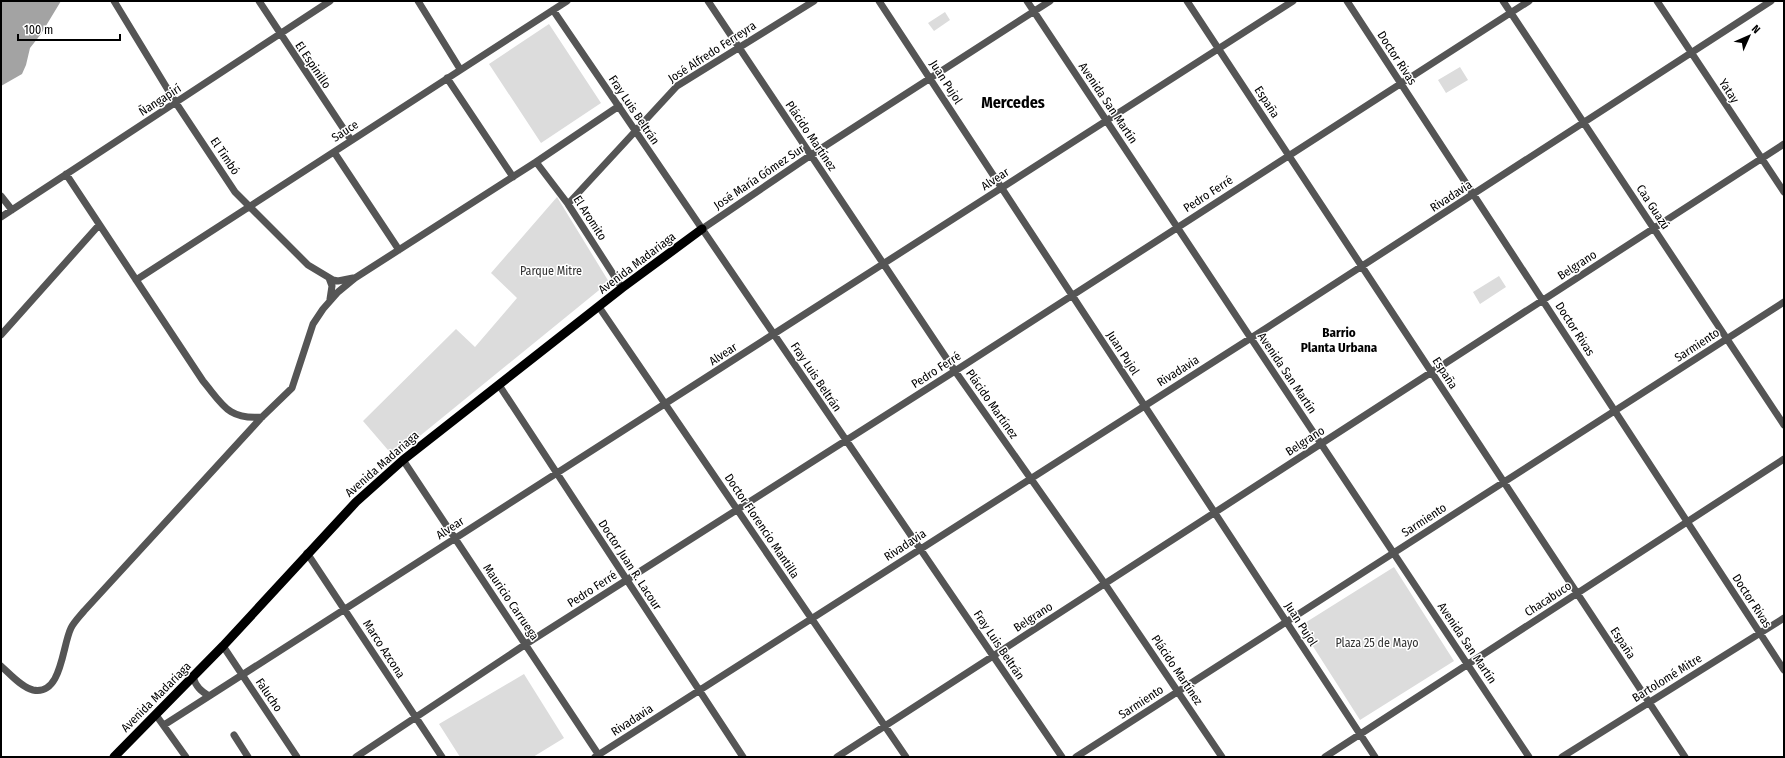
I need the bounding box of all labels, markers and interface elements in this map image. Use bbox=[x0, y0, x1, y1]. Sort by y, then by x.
scale bar bbox=[18, 16, 120, 42]
north arrow bbox=[1729, 16, 1769, 56]
street label: José Alfredo Ferreyra bbox=[666, 18, 759, 86]
text: N bbox=[1749, 22, 1763, 36]
text: 100 m bbox=[24, 23, 53, 37]
street label: Doctor Rivas bbox=[1374, 29, 1420, 87]
street label: El Espinillo bbox=[292, 39, 334, 91]
street label: Juan Pujol bbox=[927, 57, 965, 107]
street label: Avenida San Martín bbox=[1076, 60, 1140, 146]
street label: Fray Luis Beltrán bbox=[606, 73, 662, 147]
street label: Yatay bbox=[1716, 76, 1742, 106]
street label: Ñangapirí bbox=[136, 80, 184, 119]
street label: España bbox=[1252, 83, 1282, 121]
district label: Mercedes bbox=[981, 93, 1045, 112]
street label: Plácido Martínez bbox=[782, 98, 840, 174]
street label: Sauce bbox=[329, 117, 361, 145]
street label: El Timbó bbox=[207, 135, 243, 177]
street label: José María Gómez Sur bbox=[711, 141, 808, 212]
street label: Alvear bbox=[978, 164, 1012, 193]
street label: Pedro Ferré bbox=[1181, 173, 1235, 215]
street label: Rivadavia bbox=[1427, 177, 1475, 215]
street label: Caa Guazú bbox=[1633, 182, 1673, 232]
street label: El Aromito bbox=[570, 193, 610, 243]
street label: Avenida Madariaga bbox=[596, 229, 678, 297]
street label: Belgrano bbox=[1555, 247, 1599, 283]
park label: Parque Mitre bbox=[520, 264, 582, 278]
street label: Doctor Rivas bbox=[1552, 300, 1598, 358]
district label: Barrio Planta Urbana bbox=[1301, 325, 1378, 355]
street label: Sarmiento bbox=[1672, 325, 1722, 365]
street label: Juan Pujol bbox=[1104, 328, 1142, 378]
street label: Avenida San Martín bbox=[1255, 330, 1319, 416]
street label: Alvear bbox=[706, 339, 740, 368]
street label: Fray Luis Beltrán bbox=[788, 340, 844, 414]
street label: Pedro Ferré bbox=[909, 349, 963, 391]
street label: Rivadavia bbox=[1154, 353, 1202, 389]
street label: España bbox=[1430, 354, 1460, 392]
street label: Plácido Martínez bbox=[963, 367, 1021, 442]
street label: Belgrano bbox=[1283, 423, 1327, 459]
street label: Avenida Madariaga bbox=[342, 428, 422, 500]
street label: Doctor Florencio Mantilla bbox=[722, 471, 802, 581]
street label: Sarmiento bbox=[1399, 500, 1449, 540]
street label: Alvear bbox=[433, 513, 467, 542]
street label: Doctor Juan R. Lacour bbox=[596, 517, 665, 613]
street label: Rivadavia bbox=[881, 526, 929, 564]
street label: Mauricio Carruega bbox=[480, 561, 542, 643]
street label: Pedro Ferré bbox=[565, 568, 619, 610]
street label: Doctor Rivas bbox=[1729, 572, 1775, 630]
street label: Chacabuco bbox=[1522, 579, 1574, 619]
street label: Belgrano bbox=[1011, 599, 1055, 635]
street label: Juan Pujol bbox=[1282, 599, 1320, 649]
street label: Avenida San Martín bbox=[1435, 600, 1499, 686]
street label: Fray Luis Beltrán bbox=[971, 608, 1027, 682]
street label: Marco Azcona bbox=[360, 617, 408, 681]
street label: España bbox=[1608, 624, 1638, 662]
street label: Plácido Martínez bbox=[1148, 632, 1206, 708]
park label: Plaza 25 de Mayo bbox=[1335, 636, 1419, 650]
street label: Bartolomé Mitre bbox=[1630, 651, 1704, 705]
street label: Avenida Madariaga bbox=[118, 659, 194, 735]
street label: Falucho bbox=[253, 676, 285, 714]
street label: Sarmiento bbox=[1116, 682, 1166, 722]
street label: Rivadavia bbox=[608, 701, 656, 739]

